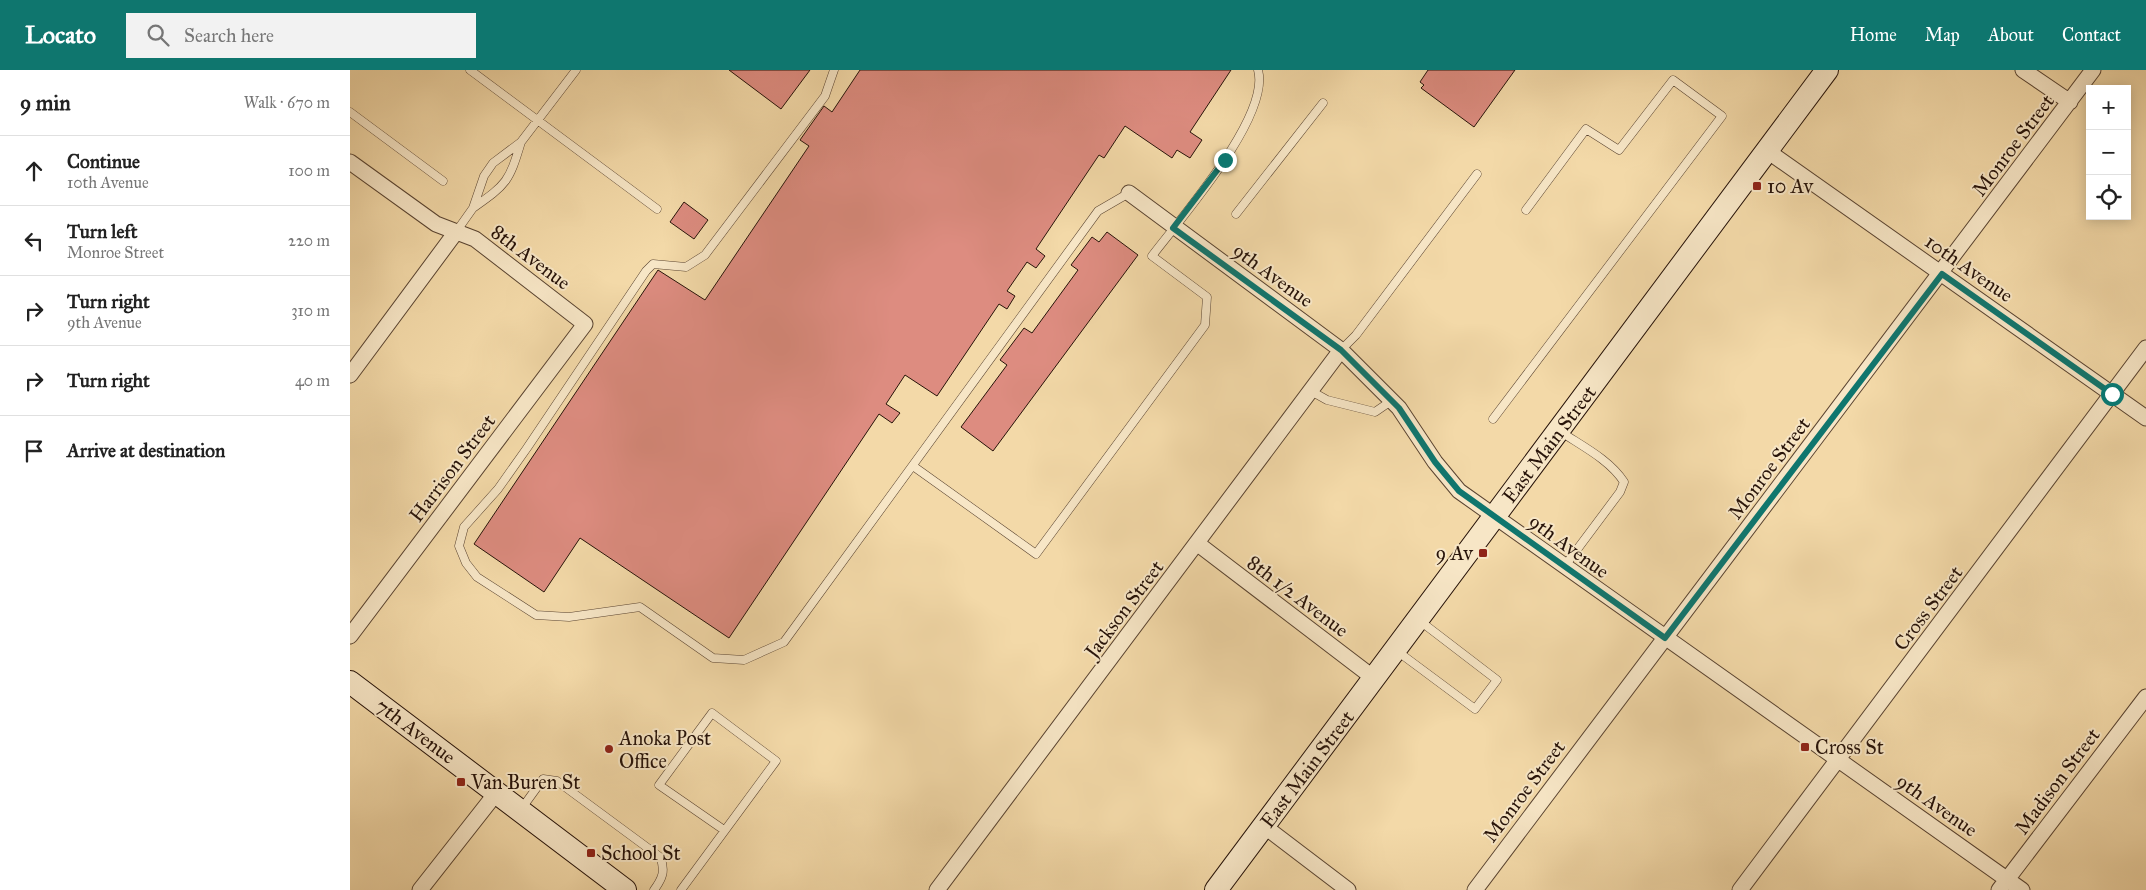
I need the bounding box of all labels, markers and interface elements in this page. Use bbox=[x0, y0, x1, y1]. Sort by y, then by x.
search box bbox=[126, 13, 476, 58]
text: Locato bbox=[25, 20, 96, 50]
icon: search bbox=[144, 21, 172, 49]
text: Search here bbox=[184, 24, 274, 47]
text: Home bbox=[1850, 24, 1897, 46]
text: Map bbox=[1925, 24, 1960, 46]
text: About bbox=[1988, 24, 2034, 46]
text: Contact bbox=[2062, 24, 2121, 46]
map controls bbox=[2086, 85, 2131, 220]
button: + bbox=[2086, 85, 2131, 130]
street label: Monroe Street bbox=[1967, 89, 2059, 201]
text: 9 min bbox=[20, 90, 71, 116]
text: Walk · 670 m bbox=[244, 93, 330, 112]
button: − bbox=[2086, 130, 2131, 175]
route end bbox=[1214, 149, 1237, 172]
text: Continue bbox=[67, 150, 140, 173]
icon: ahead bbox=[20, 157, 48, 185]
text: 100 m bbox=[288, 161, 330, 180]
text: 10th Avenue bbox=[67, 173, 149, 192]
place label: 10 Av bbox=[1767, 174, 1814, 198]
button: locate bbox=[2086, 175, 2131, 220]
marker: 10 Av bbox=[1751, 180, 1763, 192]
street label: 8th Avenue bbox=[487, 219, 575, 295]
text: Turn left bbox=[67, 220, 137, 243]
icon: left bbox=[20, 227, 48, 255]
street label: 10th Avenue bbox=[1920, 229, 2018, 307]
text: 220 m bbox=[288, 231, 330, 250]
street label: 9th Avenue bbox=[1228, 238, 1318, 312]
text: Monroe Street bbox=[67, 243, 164, 262]
text: Turn right bbox=[67, 290, 150, 313]
icon: right bbox=[20, 297, 48, 325]
text: 310 m bbox=[291, 301, 330, 320]
text: 9th Avenue bbox=[67, 313, 142, 332]
icon: right bbox=[20, 367, 48, 395]
text: Turn right bbox=[67, 369, 150, 392]
text: 40 m bbox=[295, 371, 330, 390]
street label: East Main Street bbox=[1497, 381, 1601, 507]
route start bbox=[2101, 383, 2124, 406]
street label: Harrison Street bbox=[404, 409, 500, 527]
street label: Monroe Street bbox=[1723, 412, 1815, 524]
icon: arrive bbox=[20, 437, 48, 465]
text: Arrive at destination bbox=[67, 439, 225, 462]
street label: 9th Avenue bbox=[1524, 509, 1614, 583]
place label: 9 Av bbox=[1436, 541, 1474, 565]
marker: 9 Av bbox=[1477, 547, 1489, 559]
street label: 8th 1/2 Avenue bbox=[1243, 550, 1353, 642]
street label: Jackson Street bbox=[1078, 555, 1169, 665]
street label: Cross Street bbox=[1888, 561, 1968, 655]
street label: 7th Avenue bbox=[372, 693, 460, 769]
street label: East Main Street bbox=[1255, 706, 1359, 832]
street label: Madison Street bbox=[2009, 723, 2105, 839]
place label: Anoka Post Office bbox=[618, 726, 711, 773]
street label: Monroe Street bbox=[1478, 735, 1570, 847]
place label: Cross St bbox=[1815, 735, 1884, 759]
marker: Cross St bbox=[1799, 741, 1811, 753]
marker: Anoka Post Office bbox=[603, 743, 615, 755]
street label: 9th Avenue bbox=[1892, 768, 1982, 842]
place label: Van Buren St bbox=[470, 770, 580, 794]
marker: Van Buren St bbox=[455, 776, 467, 788]
place label: School St bbox=[601, 841, 681, 865]
marker: School St bbox=[585, 847, 597, 859]

